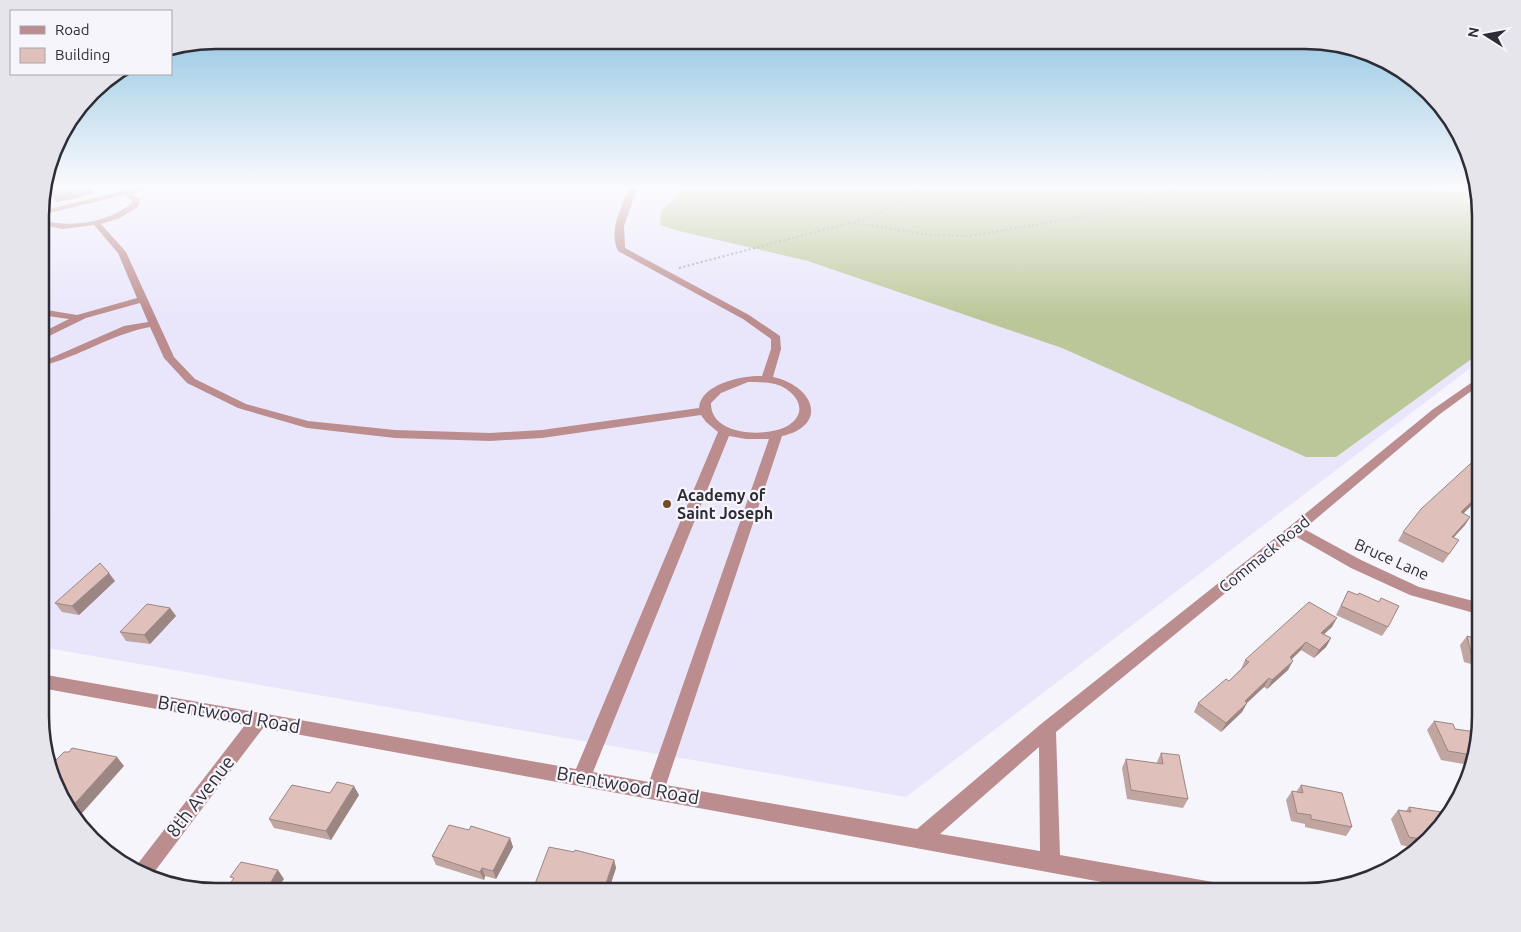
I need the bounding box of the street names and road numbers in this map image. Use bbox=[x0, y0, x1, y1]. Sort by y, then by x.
street label: Commack Road bbox=[1215, 512, 1313, 596]
street label: Bruce Lane bbox=[1352, 535, 1432, 583]
street label: Brentwood Road bbox=[156, 691, 302, 737]
street label: 8th Avenue bbox=[161, 751, 239, 841]
street label: Brentwood Road bbox=[555, 762, 701, 808]

